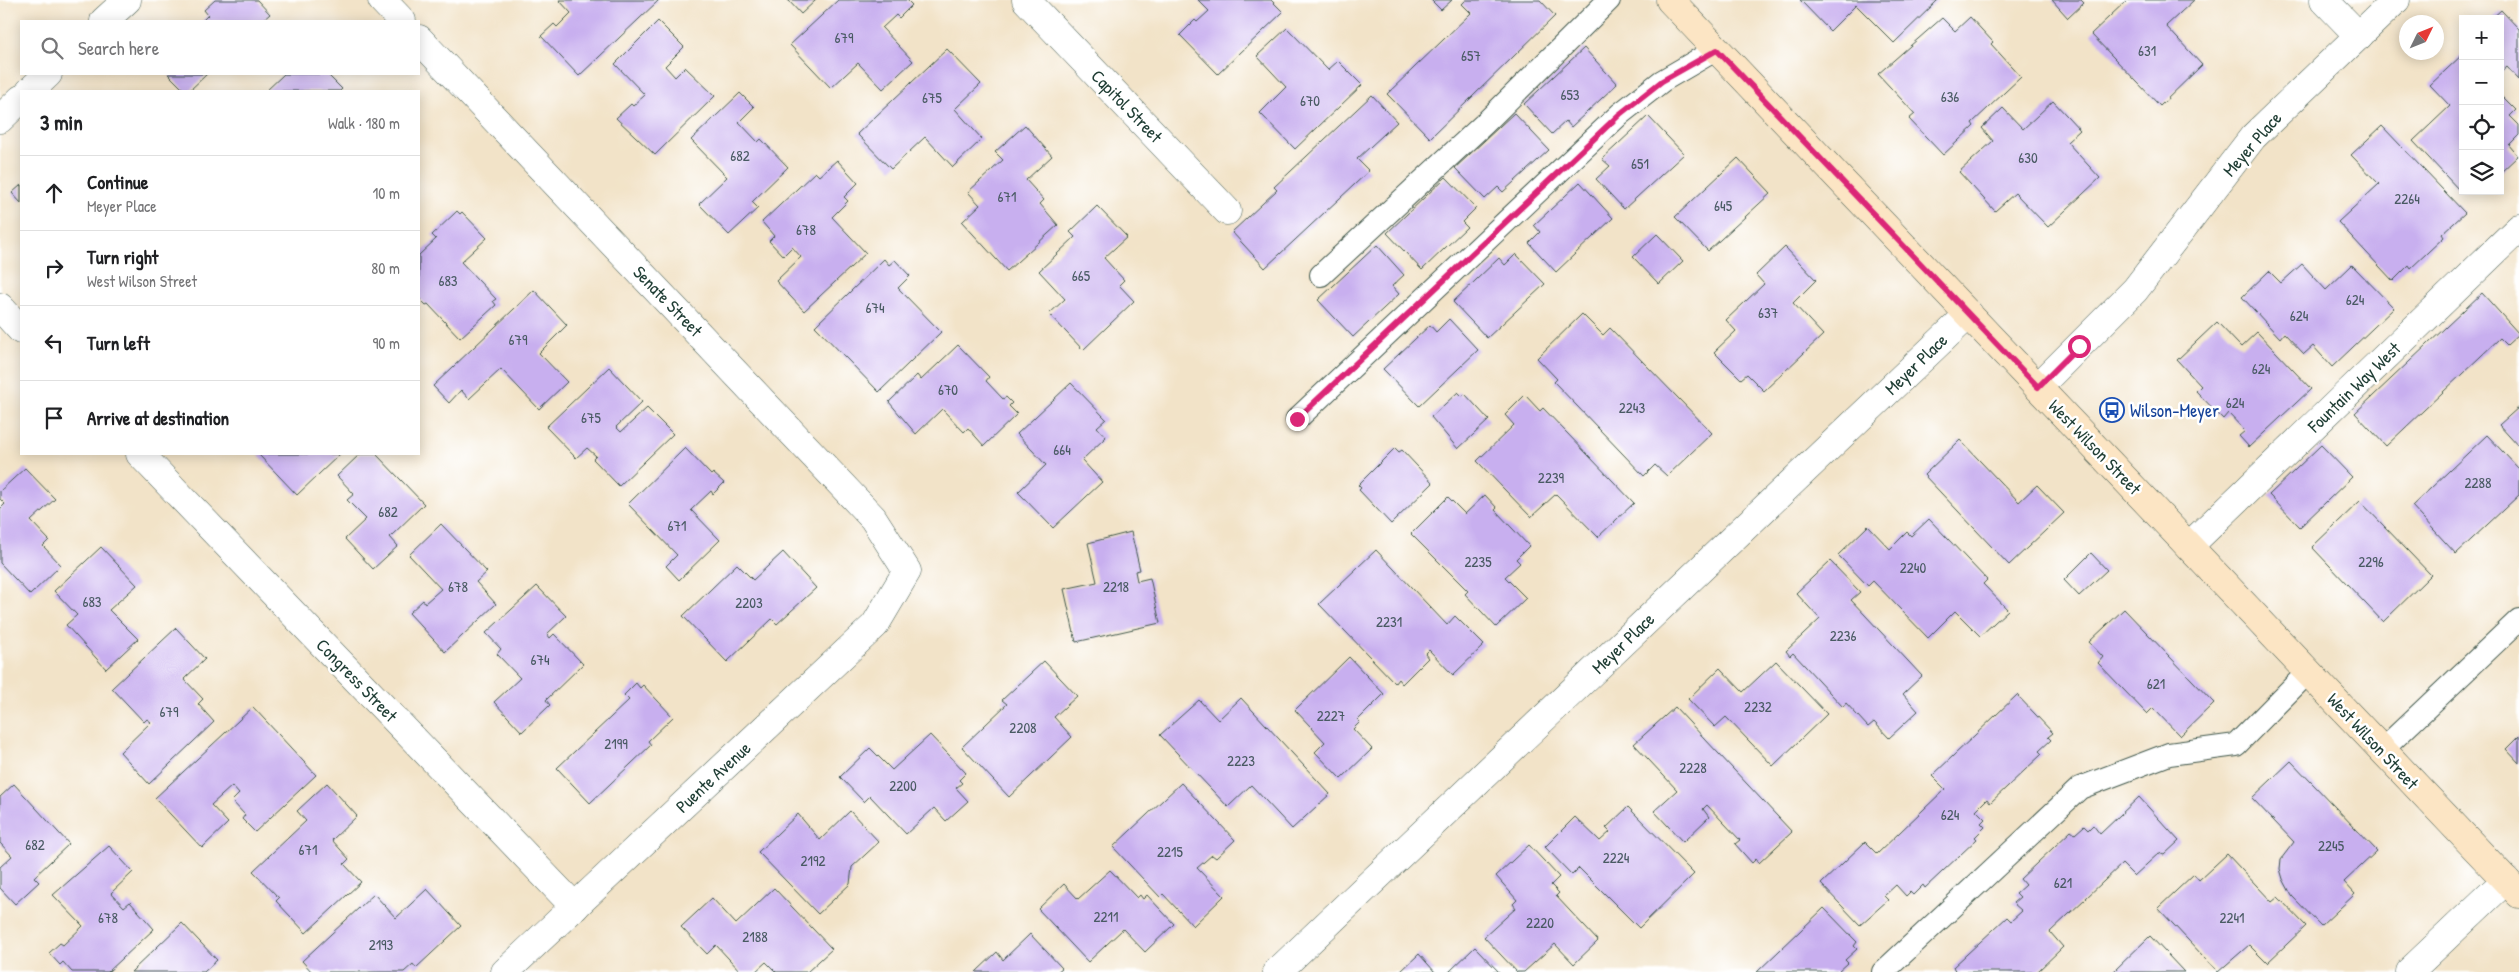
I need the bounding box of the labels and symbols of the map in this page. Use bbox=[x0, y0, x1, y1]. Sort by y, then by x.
north arrow bbox=[2399, 15, 2444, 60]
house number: 679 bbox=[835, 27, 854, 48]
house number: 631 bbox=[2138, 40, 2156, 61]
house number: 657 bbox=[1461, 45, 1481, 66]
street label: Capitol Street bbox=[1086, 64, 1169, 149]
house number: 653 bbox=[1560, 84, 1580, 105]
house number: 636 bbox=[1941, 86, 1959, 107]
house number: 675 bbox=[922, 87, 943, 108]
house number: 670 bbox=[1300, 90, 1320, 111]
street label: Meyer Place bbox=[2217, 106, 2287, 182]
house number: 682 bbox=[730, 145, 750, 166]
house number: 630 bbox=[2018, 147, 2038, 168]
house number: 651 bbox=[1631, 153, 1649, 174]
house number: 671 bbox=[998, 186, 1016, 207]
house number: 2264 bbox=[2394, 188, 2420, 209]
house number: 645 bbox=[1714, 195, 1733, 216]
house number: 678 bbox=[796, 219, 816, 240]
street label: Senate Street bbox=[628, 260, 709, 343]
house number: 665 bbox=[1072, 265, 1091, 286]
house number: 683 bbox=[438, 270, 458, 291]
house number: 624 bbox=[2346, 289, 2365, 310]
house number: 674 bbox=[865, 297, 885, 318]
house number: 637 bbox=[1758, 302, 1778, 323]
house number: 624 bbox=[2290, 305, 2309, 326]
street label: Meyer Place bbox=[1879, 328, 1953, 400]
house number: 679 bbox=[509, 329, 528, 350]
route start bbox=[2068, 335, 2091, 358]
street label: Fountain Way West bbox=[2301, 336, 2406, 438]
house number: 624 bbox=[2252, 358, 2271, 379]
house number: 670 bbox=[938, 379, 958, 400]
house number: 624 bbox=[2226, 392, 2245, 413]
street label: West Wilson Street bbox=[2043, 394, 2148, 501]
house number: 2243 bbox=[1619, 397, 1645, 418]
bus stop icon: Wilson-Meyer bbox=[2099, 397, 2125, 423]
place label: Wilson-Meyer bbox=[2130, 398, 2219, 423]
house number: 675 bbox=[581, 407, 602, 428]
route end bbox=[1286, 408, 1309, 431]
house number: 664 bbox=[1053, 439, 1071, 460]
house number: 2239 bbox=[1538, 467, 1565, 488]
house number: 2288 bbox=[2464, 472, 2492, 493]
house number: 682 bbox=[378, 501, 398, 522]
house number: 671 bbox=[668, 515, 686, 536]
house number: 2235 bbox=[1464, 551, 1492, 572]
house number: 2296 bbox=[2358, 551, 2384, 572]
house number: 2240 bbox=[1900, 557, 1926, 578]
house number: 678 bbox=[448, 576, 468, 597]
house number: 2218 bbox=[1103, 576, 1129, 597]
house number: 683 bbox=[82, 591, 102, 612]
house number: 2203 bbox=[735, 592, 763, 613]
street label: Meyer Place bbox=[1586, 607, 1660, 679]
house number: 2231 bbox=[1376, 611, 1402, 632]
house number: 2236 bbox=[1830, 625, 1856, 646]
street label: Congress Street bbox=[311, 633, 404, 728]
house number: 674 bbox=[530, 649, 550, 670]
house number: 621 bbox=[2147, 673, 2165, 694]
street label: West Wilson Street bbox=[2322, 687, 2425, 795]
house number: 2232 bbox=[1744, 696, 1772, 717]
house number: 679 bbox=[160, 701, 179, 722]
house number: 2227 bbox=[1317, 705, 1345, 726]
house number: 2208 bbox=[1009, 717, 1037, 738]
house number: 2199 bbox=[604, 733, 628, 754]
street label: Puente Avenue bbox=[670, 736, 756, 818]
house number: 2223 bbox=[1227, 750, 1255, 771]
house number: 2228 bbox=[1679, 757, 1707, 778]
house number: 2200 bbox=[889, 775, 917, 796]
house number: 624 bbox=[1941, 804, 1960, 825]
house number: 682 bbox=[25, 834, 45, 855]
house number: 2245 bbox=[2318, 835, 2345, 856]
house number: 671 bbox=[299, 839, 317, 860]
house number: 2215 bbox=[1157, 841, 1184, 862]
house number: 2224 bbox=[1603, 847, 1630, 868]
house number: 2192 bbox=[801, 850, 826, 871]
house number: 621 bbox=[2054, 872, 2072, 893]
house number: 2211 bbox=[1094, 906, 1118, 927]
house number: 678 bbox=[98, 907, 118, 928]
house number: 2241 bbox=[2219, 907, 2245, 928]
house number: 2220 bbox=[1526, 912, 1554, 933]
house number: 2188 bbox=[742, 926, 768, 947]
house number: 2193 bbox=[369, 934, 394, 955]

